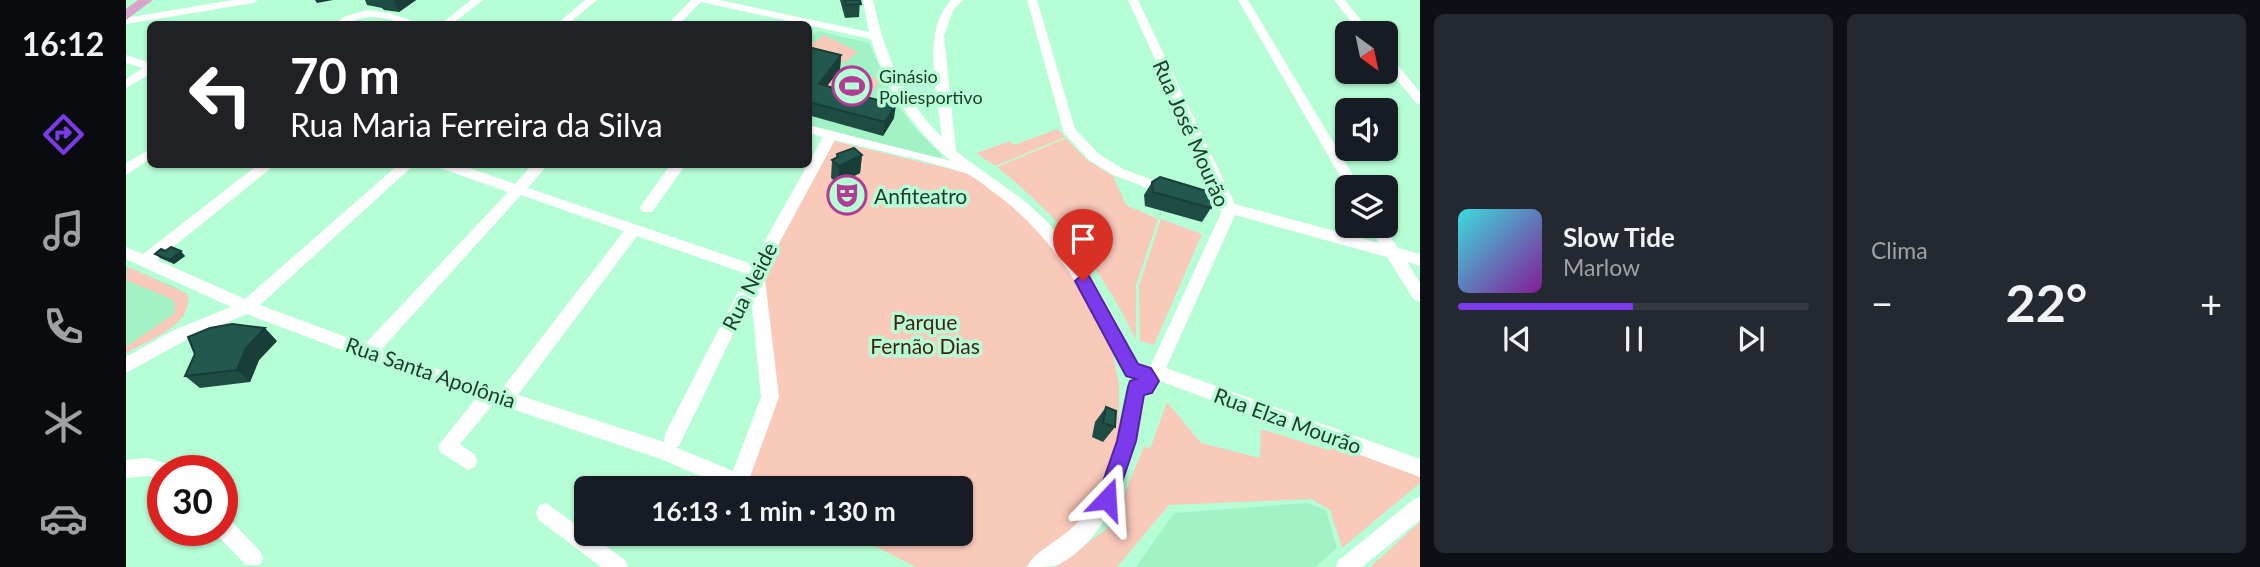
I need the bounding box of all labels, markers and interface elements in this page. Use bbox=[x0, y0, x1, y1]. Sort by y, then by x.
north arrow bbox=[1335, 21, 1398, 84]
map controls bbox=[1335, 21, 1398, 238]
text: 16:12 bbox=[22, 24, 104, 63]
text: 70 m bbox=[290, 46, 400, 104]
icon: left bbox=[175, 49, 266, 140]
street label: Rua José Mourão bbox=[1148, 56, 1236, 210]
sports icon: Ginásio Poliesportivo bbox=[831, 65, 873, 107]
place label: Ginásio Poliesportivo bbox=[879, 65, 983, 108]
button: sound bbox=[1335, 98, 1398, 161]
text: Rua Maria Ferreira da Silva bbox=[290, 105, 663, 144]
icon: directions bbox=[39, 110, 88, 159]
theatre icon: Anfiteatro bbox=[826, 174, 868, 216]
button: layers bbox=[1335, 175, 1398, 238]
place label: Anfiteatro bbox=[874, 183, 967, 208]
icon: music bbox=[39, 206, 88, 255]
pin bbox=[1053, 209, 1113, 281]
icon: arrive bbox=[1064, 220, 1102, 258]
text: Slow Tide bbox=[1563, 221, 1675, 253]
text: Clima bbox=[1871, 236, 1928, 264]
street label: Rua Neide bbox=[716, 238, 782, 334]
text: Marlow bbox=[1563, 253, 1640, 281]
text: 22° bbox=[2006, 271, 2087, 333]
text: − bbox=[1871, 280, 1893, 326]
text: + bbox=[2200, 280, 2222, 326]
icon: phone bbox=[39, 302, 88, 351]
park label: Parque Fernão Dias bbox=[870, 309, 980, 358]
icon: previous bbox=[1498, 320, 1536, 358]
icon: pause bbox=[1615, 320, 1653, 358]
icon: next bbox=[1732, 320, 1770, 358]
street label: Rua Santa Apolônia bbox=[343, 331, 519, 413]
street label: Rua Elza Mourão bbox=[1211, 382, 1365, 458]
icon: climate bbox=[39, 398, 88, 447]
speed limit sign: 30 bbox=[147, 455, 238, 546]
position arrow bbox=[1070, 462, 1144, 536]
icon: car bbox=[39, 494, 88, 543]
text: 16:13 · 1 min · 130 m bbox=[651, 495, 896, 527]

